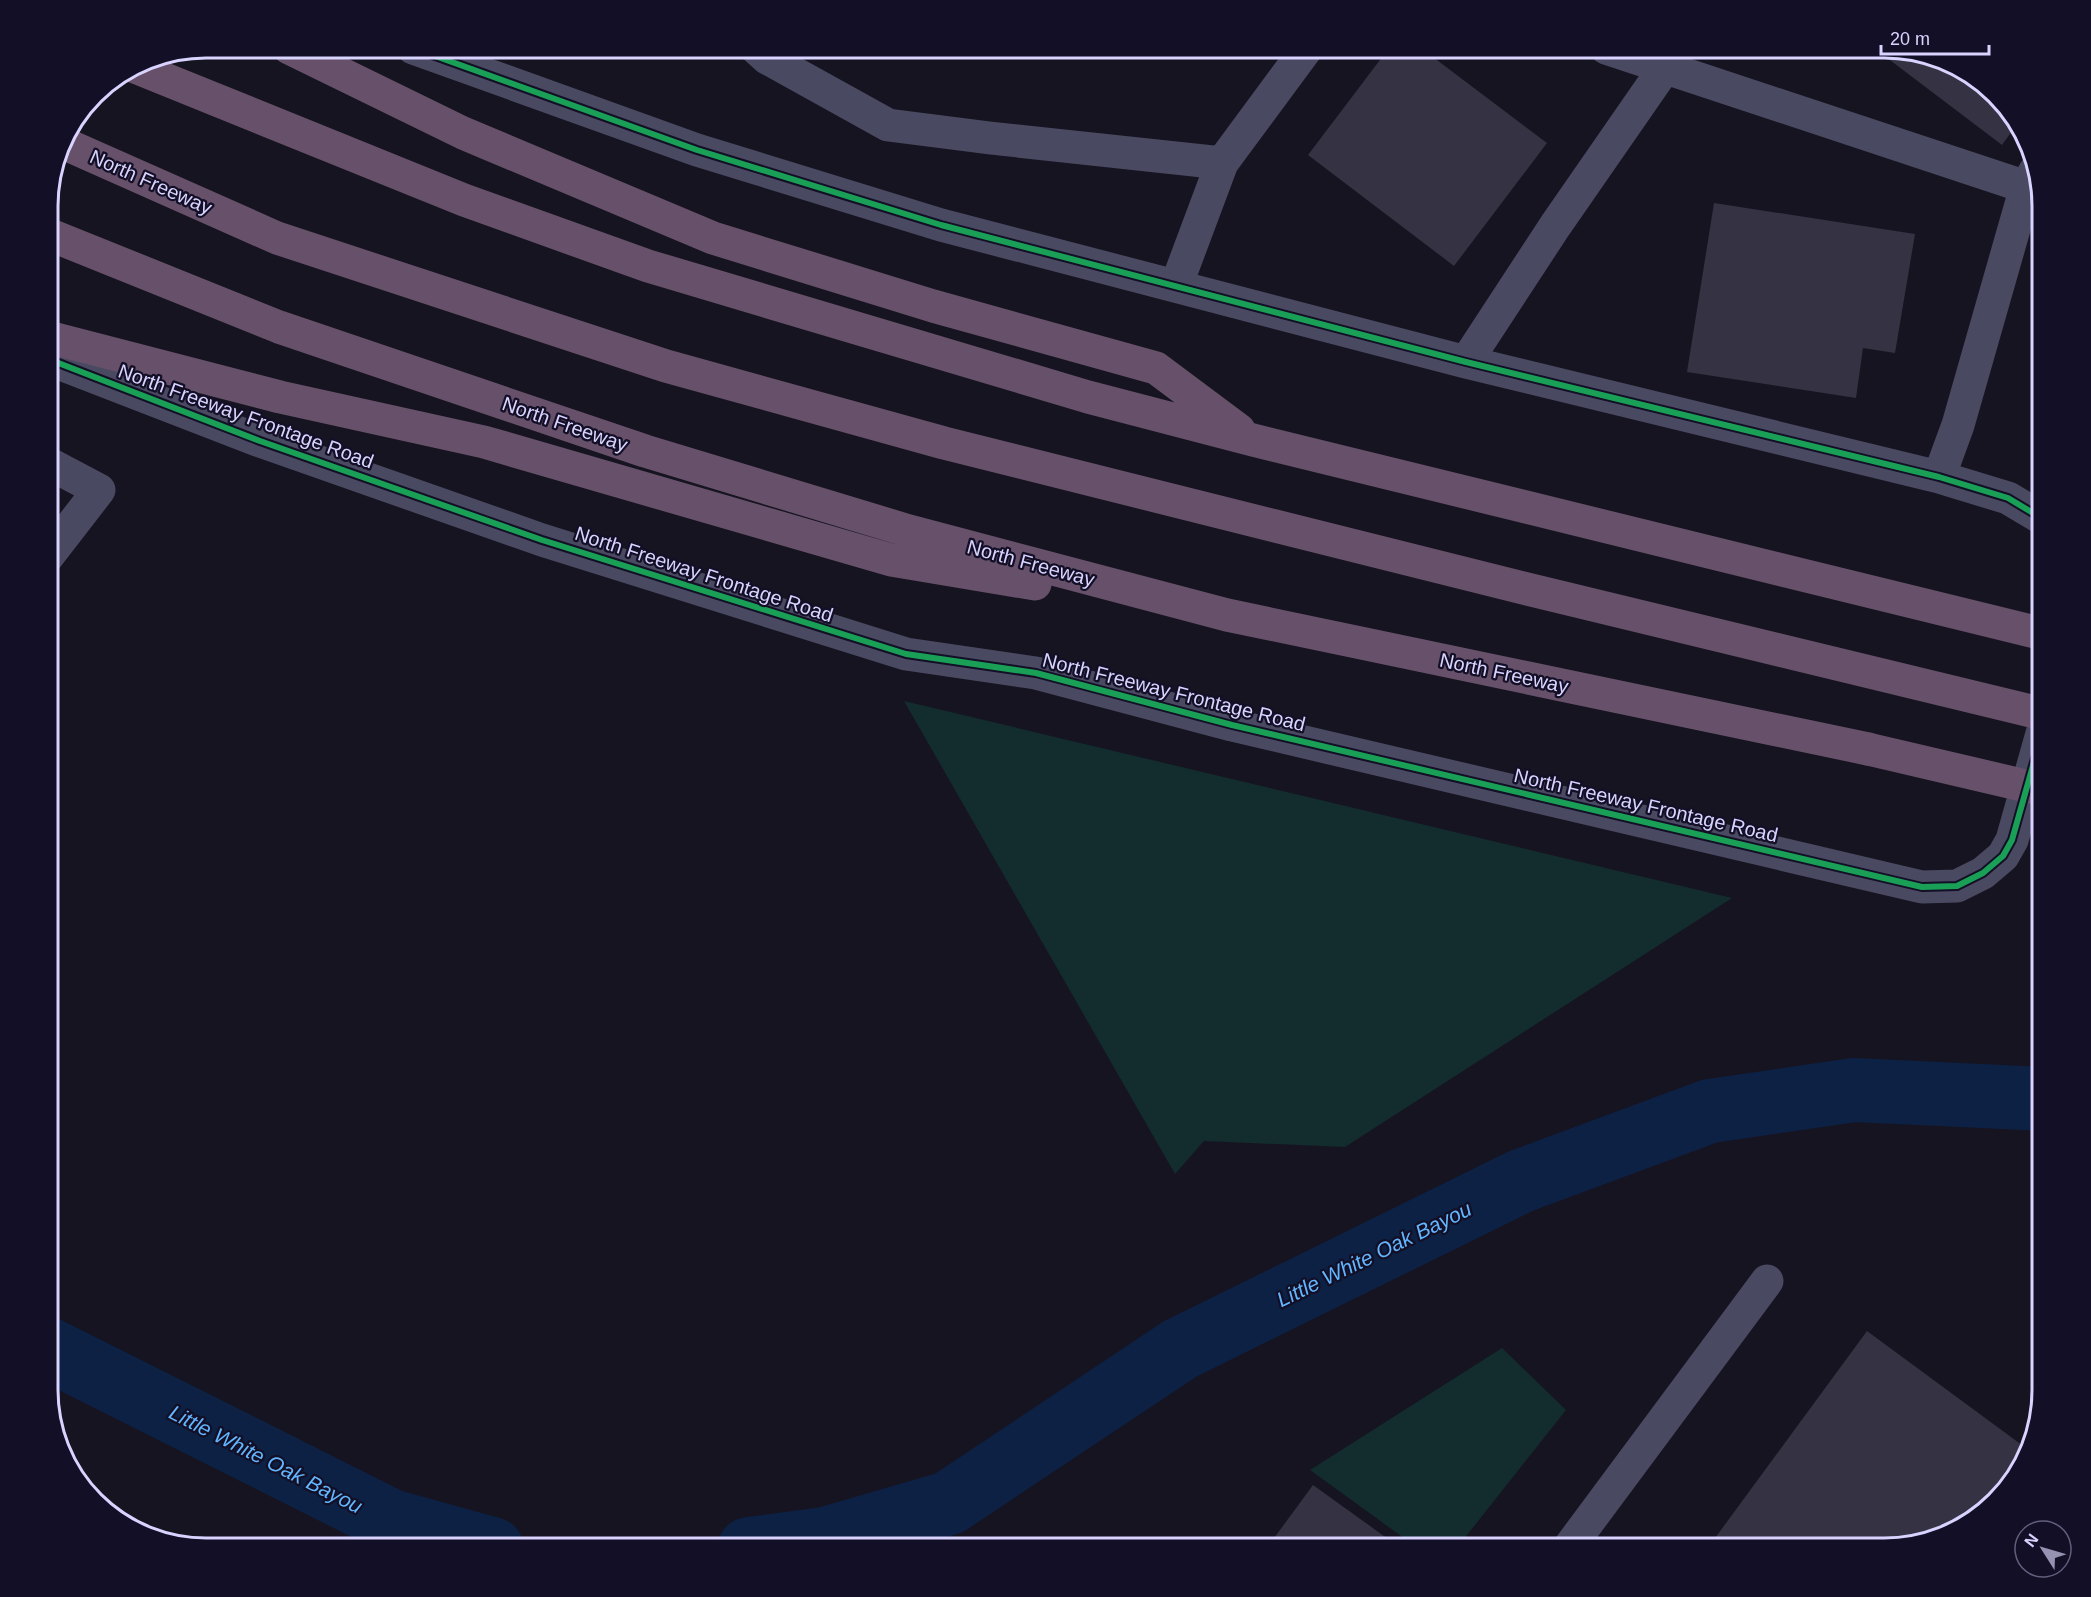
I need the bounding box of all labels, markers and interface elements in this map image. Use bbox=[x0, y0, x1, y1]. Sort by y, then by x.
scale bar bbox=[1881, 18, 1989, 56]
text: 20 m bbox=[1890, 29, 1930, 49]
street label: North Freeway bbox=[87, 145, 215, 219]
street label: North Freeway Frontage Road bbox=[115, 359, 377, 473]
street label: North Freeway bbox=[499, 392, 631, 456]
street label: North Freeway Frontage Road bbox=[572, 522, 836, 626]
street label: North Freeway bbox=[965, 535, 1097, 591]
street label: North Freeway Frontage Road bbox=[1040, 649, 1308, 735]
street label: North Freeway bbox=[1438, 649, 1570, 697]
street label: North Freeway Frontage Road bbox=[1512, 764, 1780, 846]
water label: Little White Oak Bayou bbox=[1273, 1197, 1475, 1311]
water label: Little White Oak Bayou bbox=[166, 1400, 367, 1518]
north arrow bbox=[2013, 1519, 2073, 1579]
text: N bbox=[2021, 1531, 2042, 1550]

